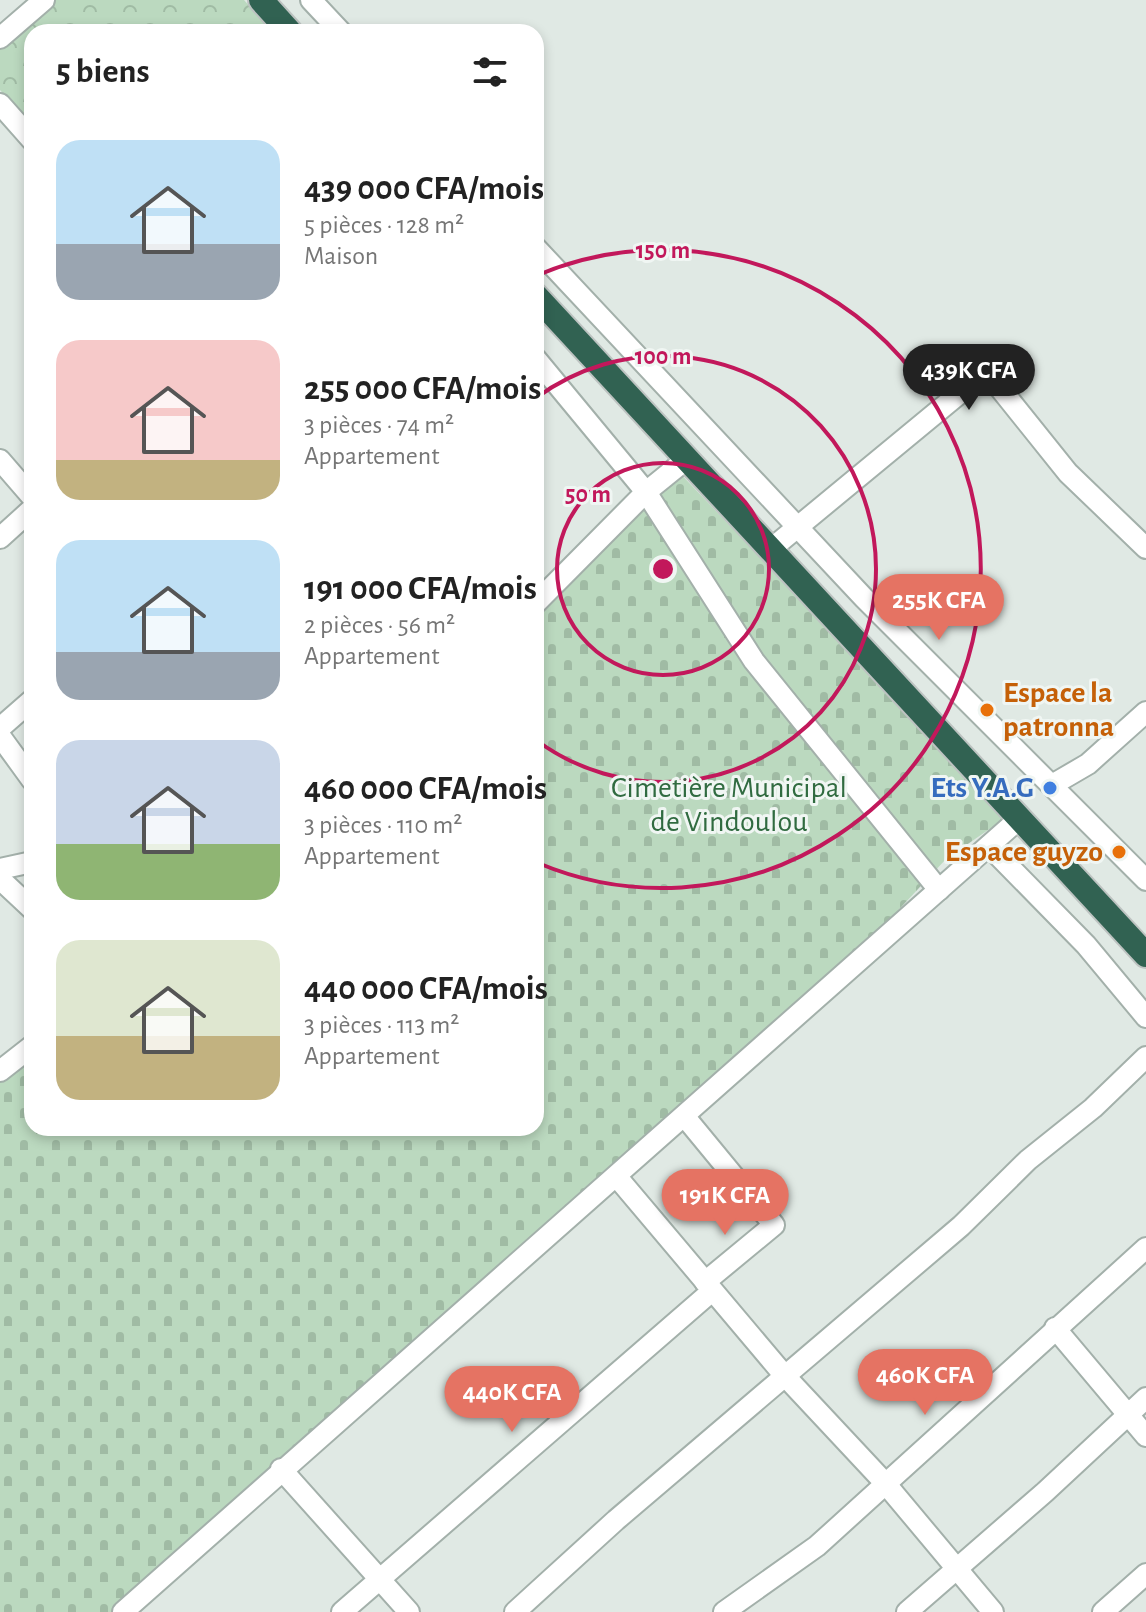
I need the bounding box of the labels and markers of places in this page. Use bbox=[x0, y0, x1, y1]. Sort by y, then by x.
pin: 439K CFA bbox=[886, 344, 1052, 412]
centre of rings bbox=[649, 555, 677, 583]
pin: 255K CFA bbox=[856, 574, 1022, 642]
place label: Espace la patronna bbox=[1003, 678, 1114, 742]
marker: Espace la patronna bbox=[978, 701, 996, 719]
place label: Ets Y.A.G bbox=[931, 773, 1034, 803]
marker: Ets Y.A.G bbox=[1041, 779, 1059, 797]
place label: Espace guyzo bbox=[945, 837, 1103, 867]
marker: Espace guyzo bbox=[1110, 843, 1128, 861]
pin: 191K CFA bbox=[642, 1169, 808, 1237]
pin: 460K CFA bbox=[842, 1349, 1008, 1417]
pin: 440K CFA bbox=[429, 1366, 595, 1434]

